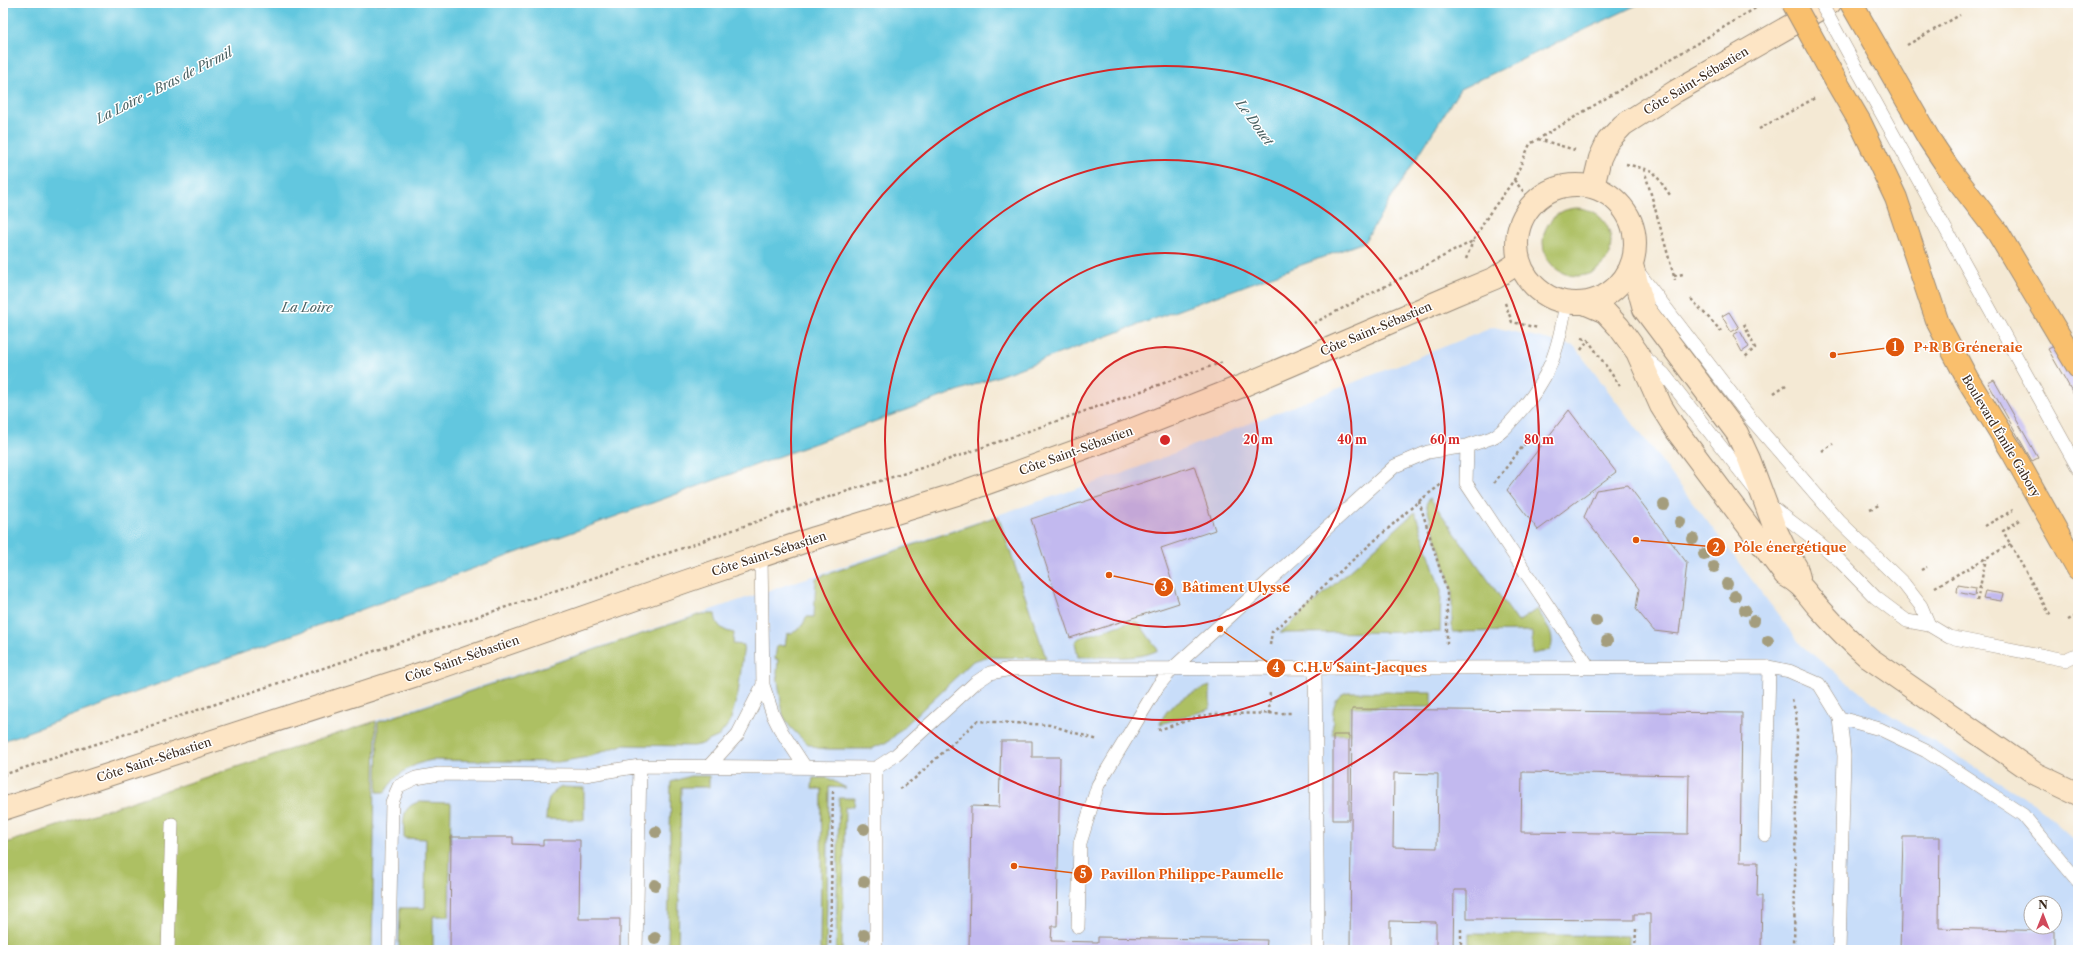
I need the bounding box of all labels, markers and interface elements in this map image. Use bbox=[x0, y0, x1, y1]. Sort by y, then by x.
water label: La Loire - Bras de Pirmil bbox=[92, 43, 237, 127]
street label: Côte Saint-Sébastien bbox=[1640, 43, 1751, 118]
water label: Le Douet bbox=[1232, 95, 1278, 149]
street label: Côte Saint-Sébastien bbox=[1318, 298, 1434, 359]
water label: La Loire bbox=[280, 299, 333, 315]
callout: P+R B Gréneraie bbox=[1885, 334, 2031, 359]
text: 1 bbox=[1892, 339, 1898, 354]
text: P+R B Gréneraie bbox=[1914, 339, 2023, 355]
street label: Boulevard Émile Gabory bbox=[1959, 371, 2045, 500]
street label: Côte Saint-Sébastien bbox=[1017, 423, 1135, 478]
text: 20 m bbox=[1243, 432, 1273, 447]
text: 40 m bbox=[1337, 432, 1367, 447]
text: 60 m bbox=[1430, 432, 1460, 447]
text: 80 m bbox=[1524, 432, 1554, 447]
centre of rings bbox=[1158, 433, 1172, 447]
street label: Côte Saint-Sébastien bbox=[710, 528, 829, 579]
callout: Pôle énergétique bbox=[1706, 535, 1855, 560]
text: Pôle énergétique bbox=[1733, 539, 1847, 555]
text: 2 bbox=[1712, 540, 1720, 555]
callout: Bâtiment Ulysse bbox=[1154, 575, 1298, 600]
text: 3 bbox=[1161, 579, 1168, 594]
text: Bâtiment Ulysse bbox=[1182, 579, 1290, 595]
street label: Côte Saint-Sébastien bbox=[403, 632, 521, 685]
callout: C.H.U Saint-Jacques bbox=[1266, 655, 1435, 680]
text: C.H.U Saint-Jacques bbox=[1293, 659, 1427, 675]
text: 4 bbox=[1272, 660, 1280, 675]
street label: Côte Saint-Sébastien bbox=[95, 734, 214, 785]
callout: Pavillon Philippe-Paumelle bbox=[1073, 862, 1292, 887]
text: 5 bbox=[1080, 866, 1087, 881]
text: Pavillon Philippe-Paumelle bbox=[1101, 866, 1284, 882]
north arrow bbox=[2023, 895, 2063, 935]
text: N bbox=[2038, 898, 2048, 912]

